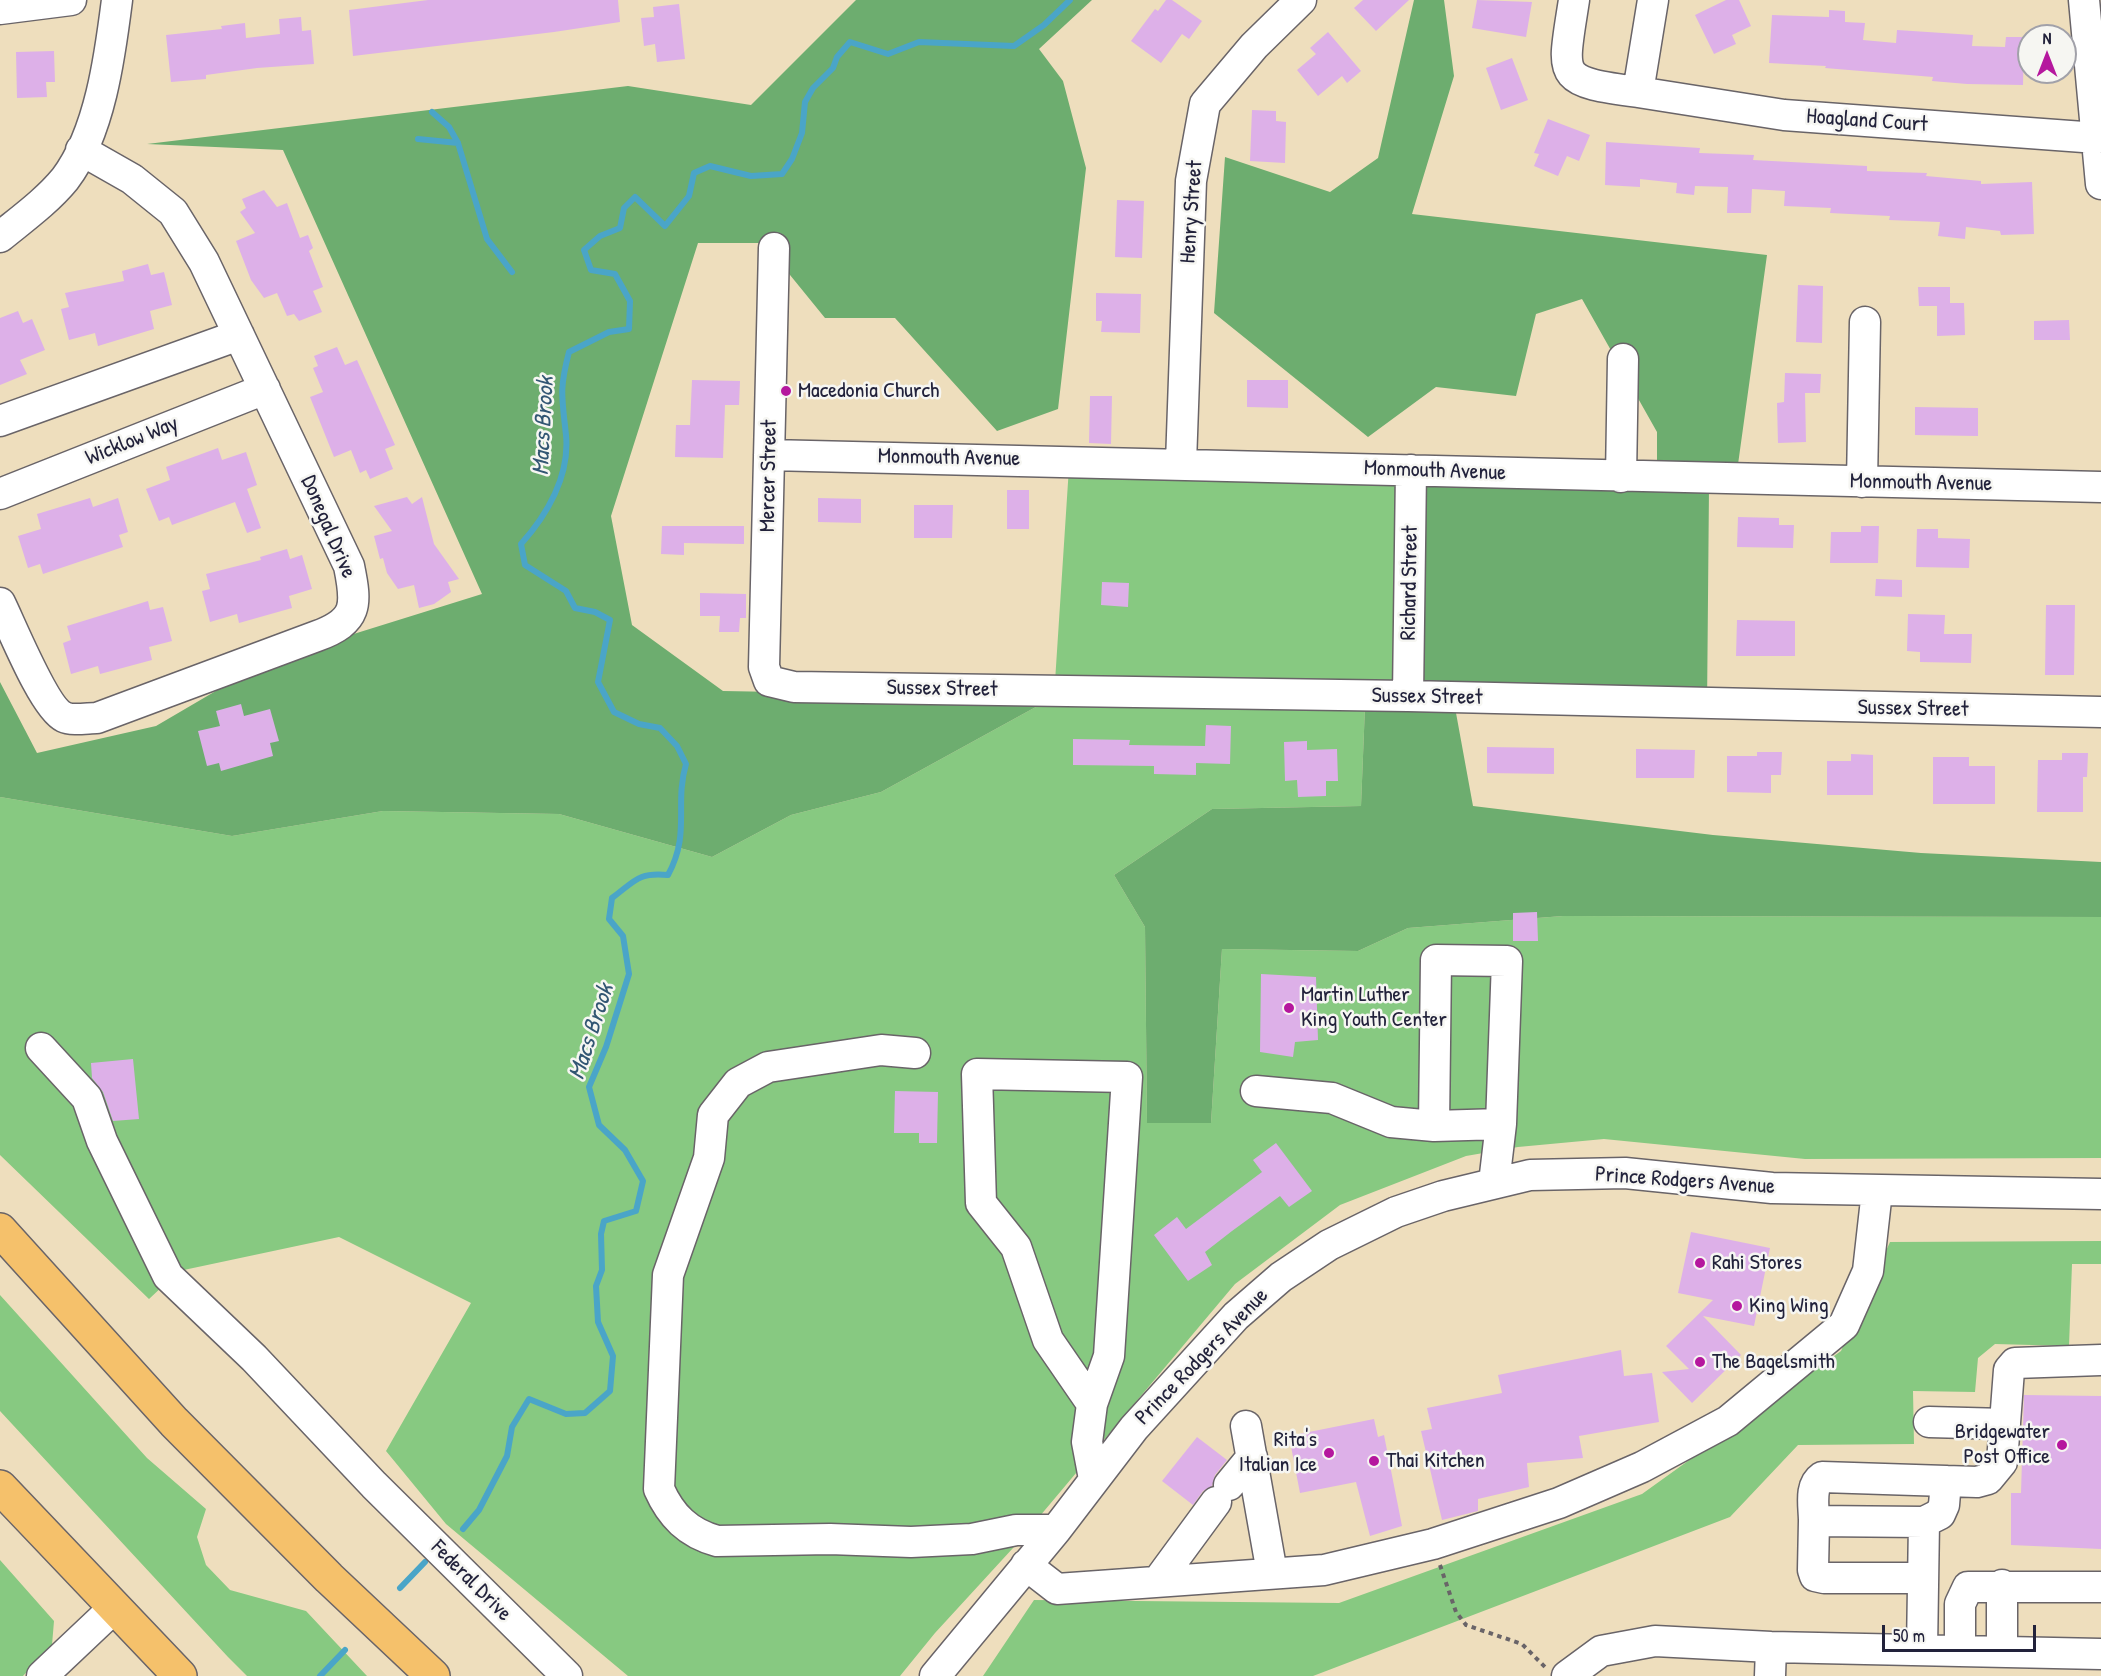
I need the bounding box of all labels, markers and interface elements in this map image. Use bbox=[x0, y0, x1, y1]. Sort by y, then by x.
north arrow bbox=[2017, 24, 2077, 84]
text: N bbox=[2043, 27, 2051, 49]
street label: Hoagland Court bbox=[1806, 104, 1928, 138]
street label: Henry Street bbox=[1175, 160, 1209, 264]
water label: Macs Brook bbox=[527, 376, 561, 476]
place label: Macedonia Church bbox=[798, 378, 939, 404]
marker: Macedonia Church bbox=[779, 384, 793, 398]
street label: Wicklow Way bbox=[82, 410, 182, 472]
street label: Mercer Street bbox=[755, 420, 783, 532]
street label: Monmouth Avenue bbox=[878, 444, 1020, 472]
street label: Monmouth Avenue bbox=[1363, 455, 1507, 487]
street label: Monmouth Avenue bbox=[1850, 469, 1992, 497]
street label: Donegal Drive bbox=[295, 472, 361, 582]
street label: Richard Street bbox=[1396, 525, 1424, 641]
street label: Sussex Street bbox=[886, 675, 998, 703]
street label: Sussex Street bbox=[1371, 683, 1483, 711]
street label: Sussex Street bbox=[1857, 695, 1969, 723]
water label: Macs Brook bbox=[563, 981, 621, 1083]
place label: Martin Luther King Youth Center bbox=[1301, 982, 1447, 1034]
marker: Martin Luther King Youth Center bbox=[1282, 1001, 1296, 1015]
street label: Prince Rodgers Avenue bbox=[1594, 1162, 1776, 1200]
place label: Rahi Stores bbox=[1712, 1250, 1802, 1276]
marker: Rahi Stores bbox=[1693, 1256, 1707, 1270]
street label: Prince Rodgers Avenue bbox=[1130, 1283, 1274, 1431]
place label: King Wing bbox=[1749, 1293, 1828, 1319]
marker: King Wing bbox=[1730, 1299, 1744, 1313]
place label: The Bagelsmith bbox=[1712, 1349, 1835, 1375]
marker: The Bagelsmith bbox=[1693, 1355, 1707, 1369]
place label: Bridgewater Post Office bbox=[1955, 1419, 2050, 1470]
place label: Rita's Italian Ice bbox=[1239, 1427, 1317, 1478]
marker: Bridgewater Post Office bbox=[2055, 1438, 2069, 1452]
marker: Rita's Italian Ice bbox=[1322, 1446, 1336, 1460]
place label: Thai Kitchen bbox=[1386, 1448, 1485, 1474]
marker: Thai Kitchen bbox=[1367, 1454, 1381, 1468]
street label: Federal Drive bbox=[425, 1535, 517, 1627]
scale bar bbox=[1885, 1613, 2040, 1651]
text: 50 m bbox=[1893, 1623, 1925, 1648]

